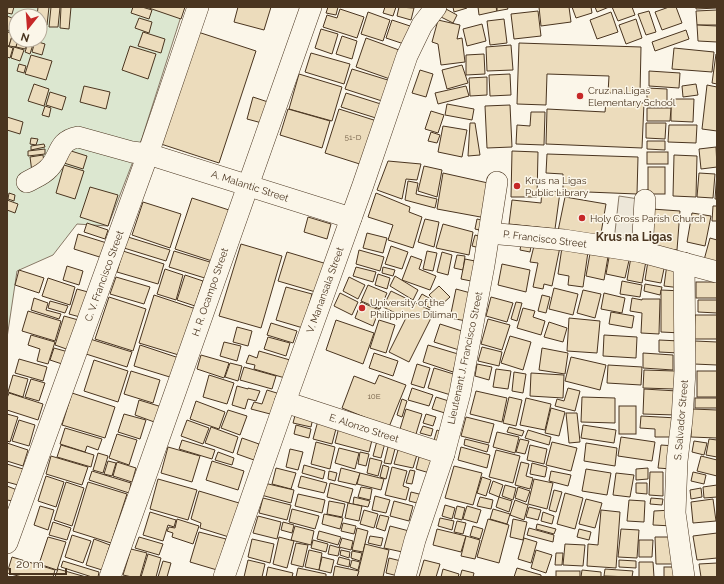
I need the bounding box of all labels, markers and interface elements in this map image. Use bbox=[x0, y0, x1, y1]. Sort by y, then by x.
north arrow bbox=[8, 8, 48, 48]
text: N bbox=[19, 30, 31, 45]
place label: Cruz na Ligas Elementary School bbox=[588, 85, 676, 108]
marker: Cruz na Ligas Elementary School bbox=[575, 91, 585, 101]
house number: 51-D bbox=[345, 132, 362, 142]
street label: A. Malantic Street bbox=[210, 168, 291, 204]
place label: Krus na Ligas Public Library bbox=[525, 175, 589, 198]
marker: Krus na Ligas Public Library bbox=[512, 181, 522, 191]
marker: Holy Cross Parish Church bbox=[577, 213, 587, 223]
place label: Holy Cross Parish Church bbox=[590, 213, 706, 224]
street label: C. V. Francisco Street bbox=[82, 228, 126, 323]
street label: P. Francisco Street bbox=[503, 228, 588, 250]
district label: Krus na Ligas bbox=[596, 230, 672, 244]
street label: V. Manansala Street bbox=[304, 245, 346, 334]
street label: H. R. Ocampo Street bbox=[190, 246, 231, 338]
street label: Lieutenant J. Francisco Street bbox=[446, 290, 485, 425]
place label: University of the Philippines Diliman bbox=[370, 297, 458, 320]
marker: University of the Philippines Diliman bbox=[357, 303, 367, 313]
street label: S. Salvador Street bbox=[672, 379, 690, 461]
house number: 10E bbox=[367, 391, 381, 401]
street label: E. Alonzo Street bbox=[328, 412, 401, 445]
scale bar bbox=[10, 550, 66, 576]
text: 20 m bbox=[16, 557, 44, 571]

